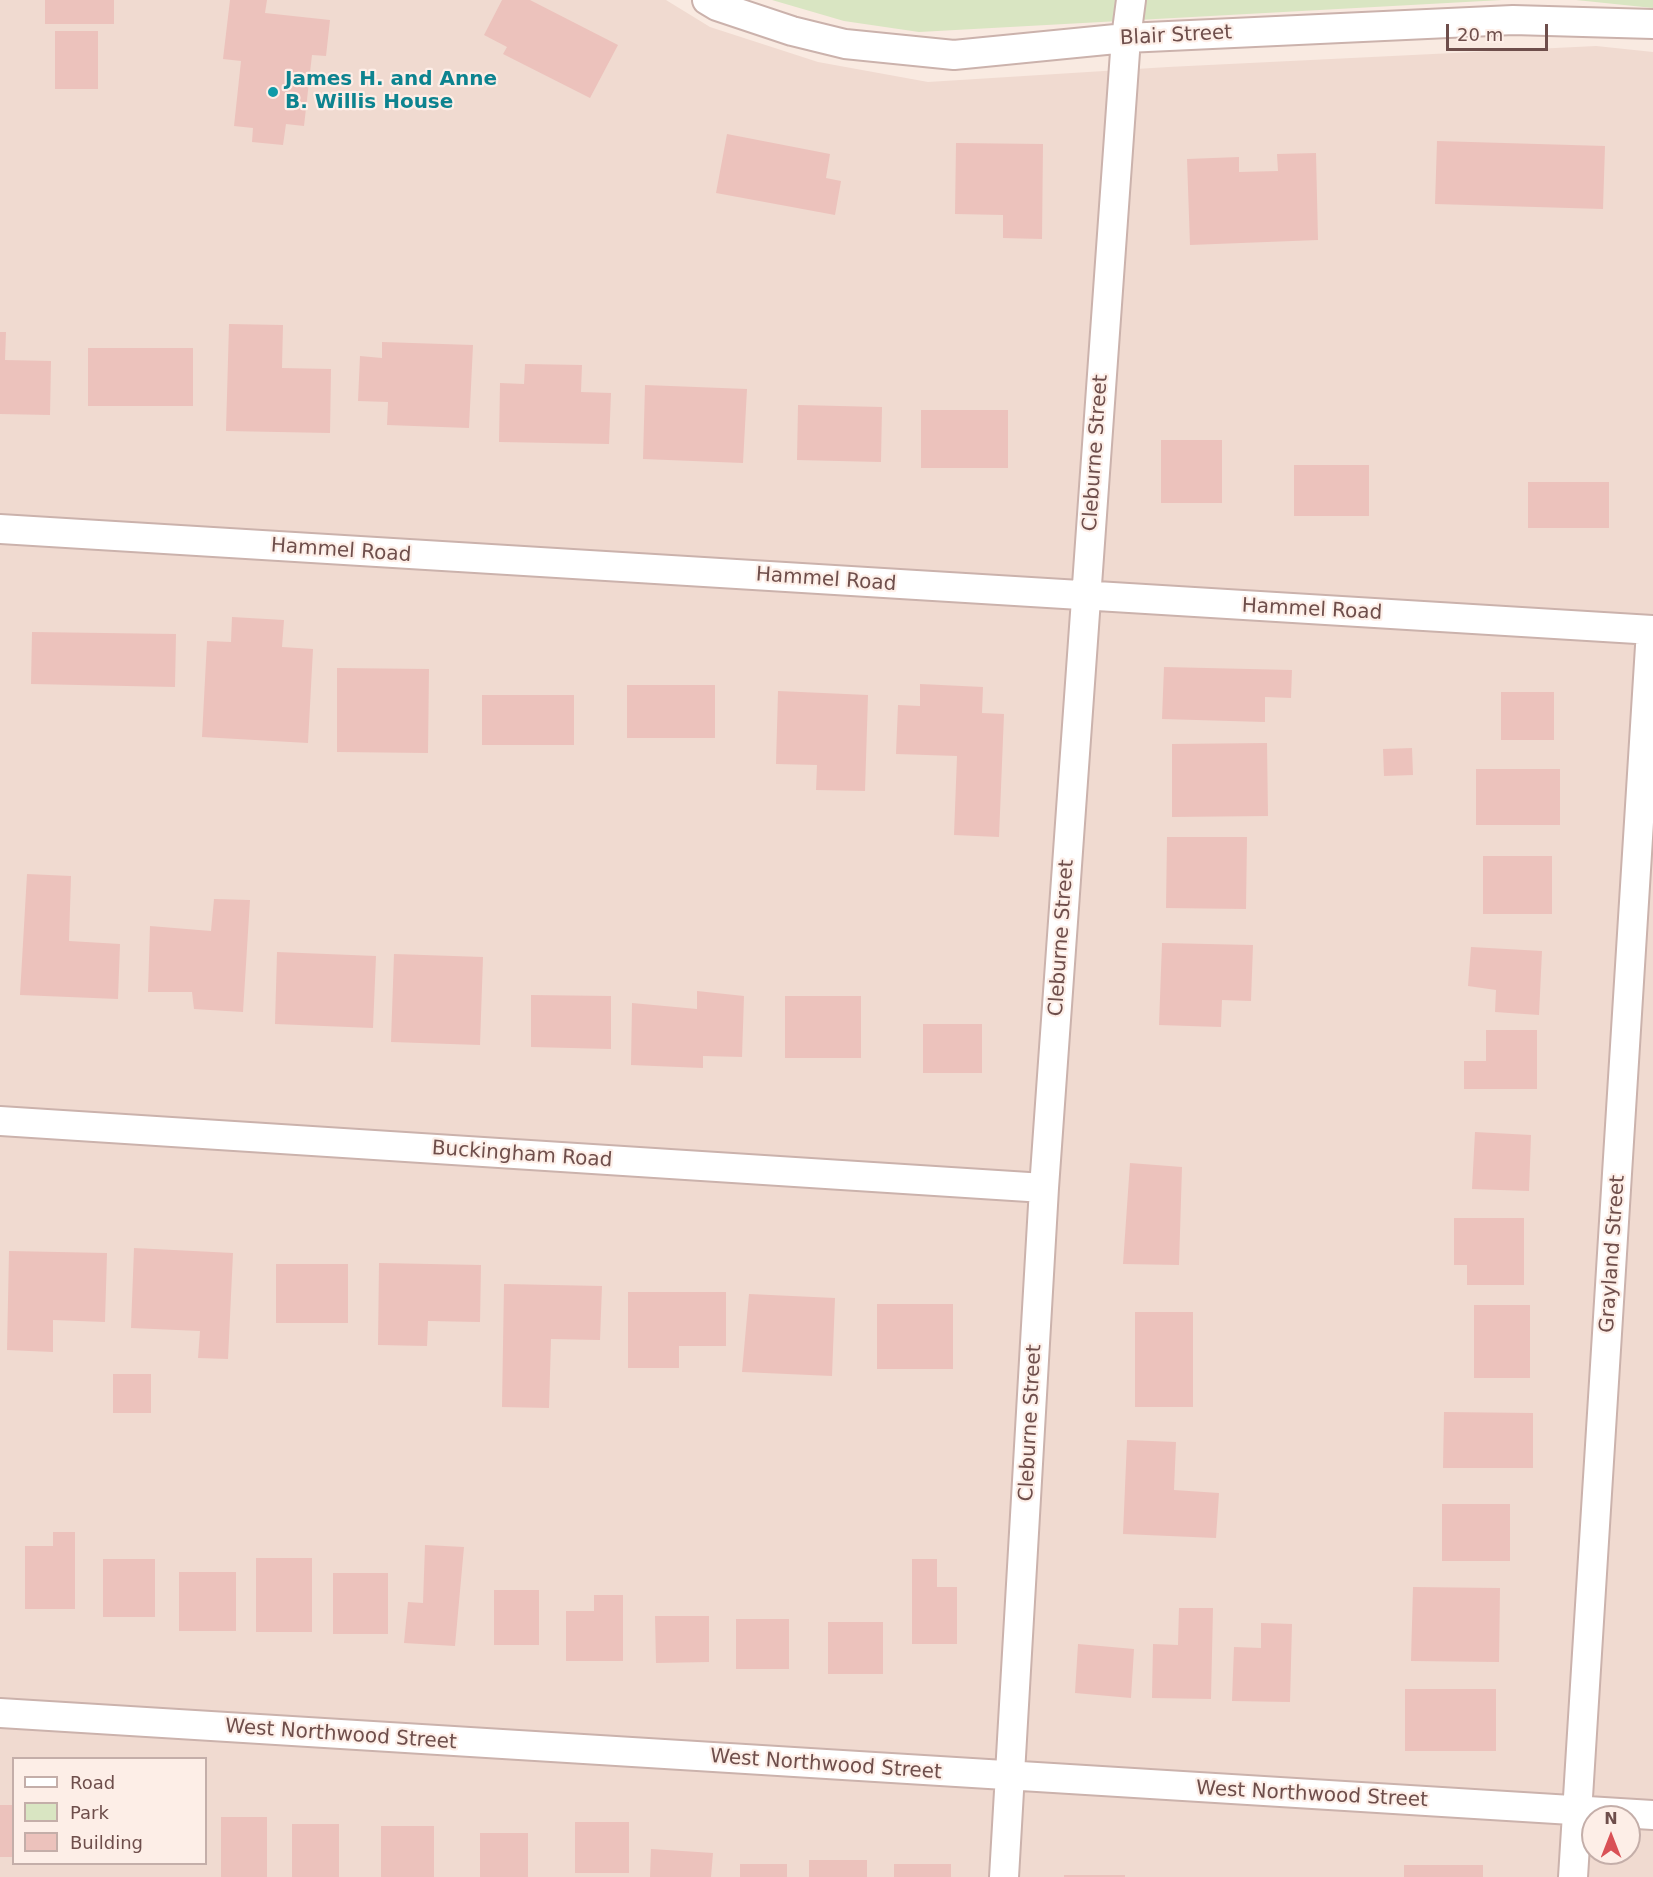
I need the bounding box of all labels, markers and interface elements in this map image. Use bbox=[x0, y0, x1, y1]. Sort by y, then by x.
scale bar bbox=[1449, 12, 1551, 50]
street label: Blair Street bbox=[1119, 21, 1233, 51]
text: 20 m bbox=[1457, 24, 1503, 45]
place label: James H. and Anne B. Willis House bbox=[285, 68, 497, 115]
marker: James H. and Anne B. Willis House bbox=[266, 85, 280, 99]
street label: Cleburne Street bbox=[1079, 374, 1113, 532]
street label: Hammel Road bbox=[270, 534, 412, 568]
street label: Hammel Road bbox=[755, 563, 897, 597]
street label: Hammel Road bbox=[1241, 594, 1383, 626]
street label: Cleburne Street bbox=[1045, 859, 1079, 1017]
street label: Buckingham Road bbox=[431, 1137, 613, 1173]
street label: Grayland Street bbox=[1596, 1174, 1630, 1334]
street label: Cleburne Street bbox=[1015, 1344, 1047, 1502]
street label: West Northwood Street bbox=[224, 1715, 458, 1755]
street label: West Northwood Street bbox=[709, 1745, 943, 1785]
legend bbox=[12, 1757, 207, 1865]
text: Road bbox=[70, 1772, 115, 1793]
street label: West Northwood Street bbox=[1195, 1777, 1429, 1813]
text: Park bbox=[70, 1802, 109, 1823]
north arrow bbox=[1581, 1805, 1641, 1865]
text: N bbox=[1604, 1809, 1618, 1828]
text: Building bbox=[70, 1832, 143, 1853]

